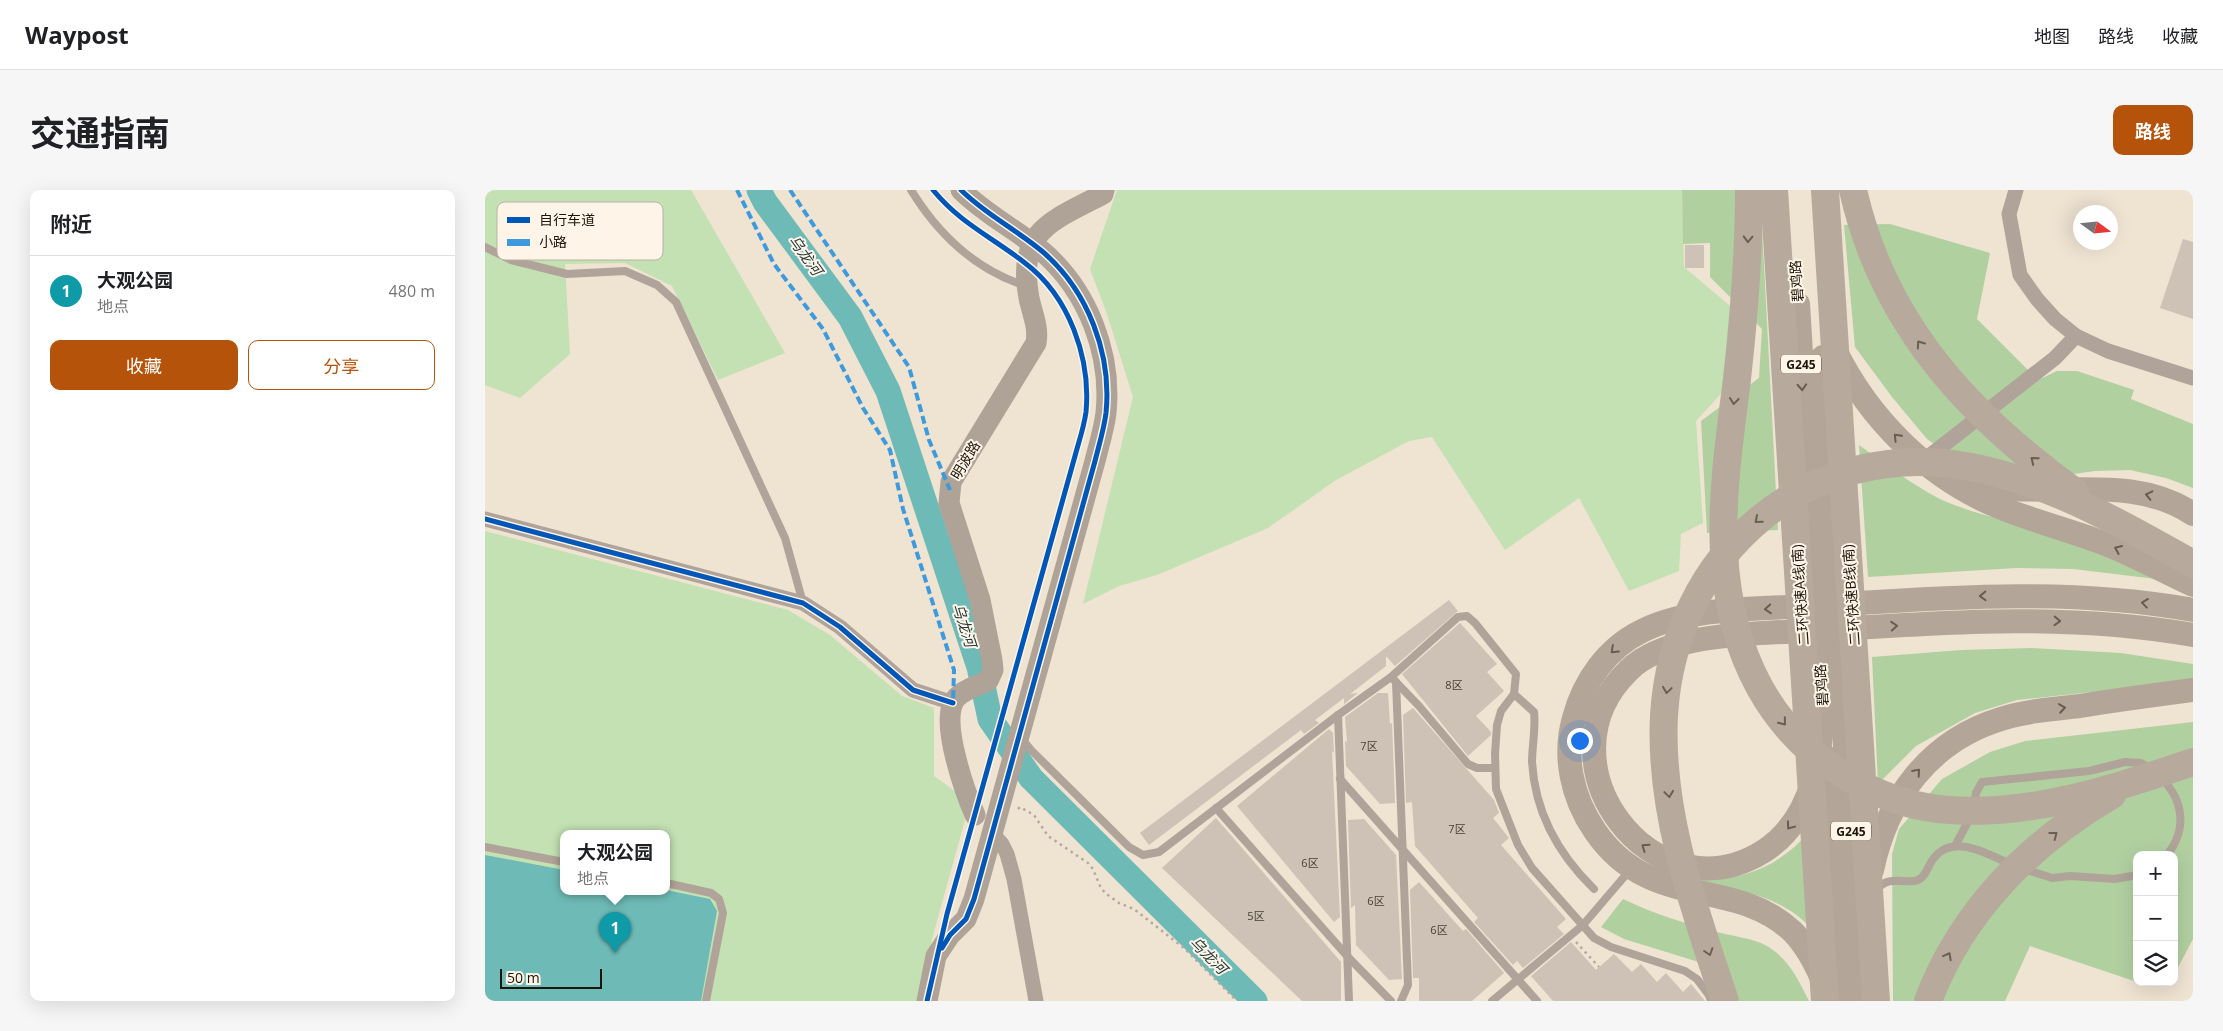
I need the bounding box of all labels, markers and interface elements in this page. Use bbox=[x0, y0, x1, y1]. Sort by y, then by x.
text: Waypost bbox=[25, 18, 129, 51]
text: 地图 bbox=[2034, 24, 2070, 48]
text: 路线 bbox=[2098, 24, 2134, 48]
text: 收藏 bbox=[2162, 24, 2198, 48]
button: 路线 bbox=[2113, 105, 2193, 155]
text: 交通指南 bbox=[30, 109, 170, 156]
legend bbox=[497, 202, 663, 260]
north arrow bbox=[2073, 205, 2118, 250]
text: 附近 bbox=[50, 210, 92, 238]
text: 自行车道 bbox=[539, 210, 595, 229]
water label: 乌龙河 bbox=[785, 231, 829, 282]
text: 小路 bbox=[539, 232, 567, 251]
one-way arrow bbox=[1743, 235, 1754, 243]
street label: 碧鸡路 bbox=[1785, 259, 1807, 303]
text: 大观公园 bbox=[97, 267, 173, 293]
text: 1 bbox=[61, 280, 71, 302]
text: 480 m bbox=[389, 280, 435, 302]
text: 地点 bbox=[97, 295, 129, 317]
button: 收藏 bbox=[50, 340, 238, 390]
button: 分享 bbox=[248, 340, 435, 390]
one-way arrow bbox=[1917, 340, 1926, 350]
road number: G245 bbox=[1781, 354, 1821, 373]
one-way arrow bbox=[1797, 384, 1808, 392]
one-way arrow bbox=[1729, 397, 1740, 405]
one-way arrow bbox=[1894, 434, 1903, 443]
street label: 明波路 bbox=[946, 437, 984, 483]
one-way arrow bbox=[2030, 456, 2039, 465]
one-way arrow bbox=[2144, 490, 2153, 501]
one-way arrow bbox=[1755, 514, 1764, 522]
street label: 二环快速A线(南) bbox=[1787, 544, 1813, 646]
street label: 二环快速B线(南) bbox=[1838, 544, 1864, 646]
one-way arrow bbox=[2114, 545, 2122, 555]
one-way arrow bbox=[1978, 591, 1986, 601]
one-way arrow bbox=[2140, 598, 2148, 609]
water label: 乌龙河 bbox=[949, 601, 982, 652]
one-way arrow bbox=[1764, 603, 1772, 614]
one-way arrow bbox=[2053, 615, 2061, 626]
one-way arrow bbox=[1891, 620, 1899, 631]
one-way arrow bbox=[1611, 644, 1620, 653]
street label: 碧鸡路 bbox=[1810, 663, 1832, 707]
house number: 8区 bbox=[1445, 677, 1463, 692]
one-way arrow bbox=[1662, 686, 1673, 694]
one-way arrow bbox=[2058, 703, 2066, 714]
one-way arrow bbox=[1777, 717, 1786, 726]
your location bbox=[1567, 728, 1593, 754]
house number: 7区 bbox=[1360, 738, 1378, 753]
one-way arrow bbox=[1911, 768, 1920, 777]
one-way arrow bbox=[1663, 791, 1674, 799]
one-way arrow bbox=[1787, 820, 1796, 830]
house number: 7区 bbox=[1448, 821, 1466, 836]
road number: G245 bbox=[1831, 821, 1871, 840]
popup bbox=[560, 830, 670, 895]
one-way arrow bbox=[2048, 832, 2057, 840]
text: 大观公园 bbox=[577, 839, 653, 865]
one-way arrow bbox=[1641, 844, 1651, 853]
map controls bbox=[2133, 851, 2178, 986]
button: + bbox=[2133, 851, 2178, 896]
house number: 6区 bbox=[1301, 855, 1319, 870]
text: 地点 bbox=[577, 867, 609, 889]
house number: 6区 bbox=[1367, 893, 1385, 908]
button: − bbox=[2133, 896, 2178, 941]
house number: 5区 bbox=[1247, 908, 1265, 923]
pin: 1 bbox=[599, 912, 631, 953]
house number: 6区 bbox=[1430, 922, 1448, 937]
water label: 乌龙河 bbox=[1186, 932, 1234, 980]
button: layers bbox=[2133, 941, 2178, 986]
one-way arrow bbox=[1703, 947, 1713, 955]
one-way arrow bbox=[1942, 953, 1952, 962]
scale bar bbox=[500, 966, 603, 989]
text: 50 m bbox=[507, 968, 540, 987]

